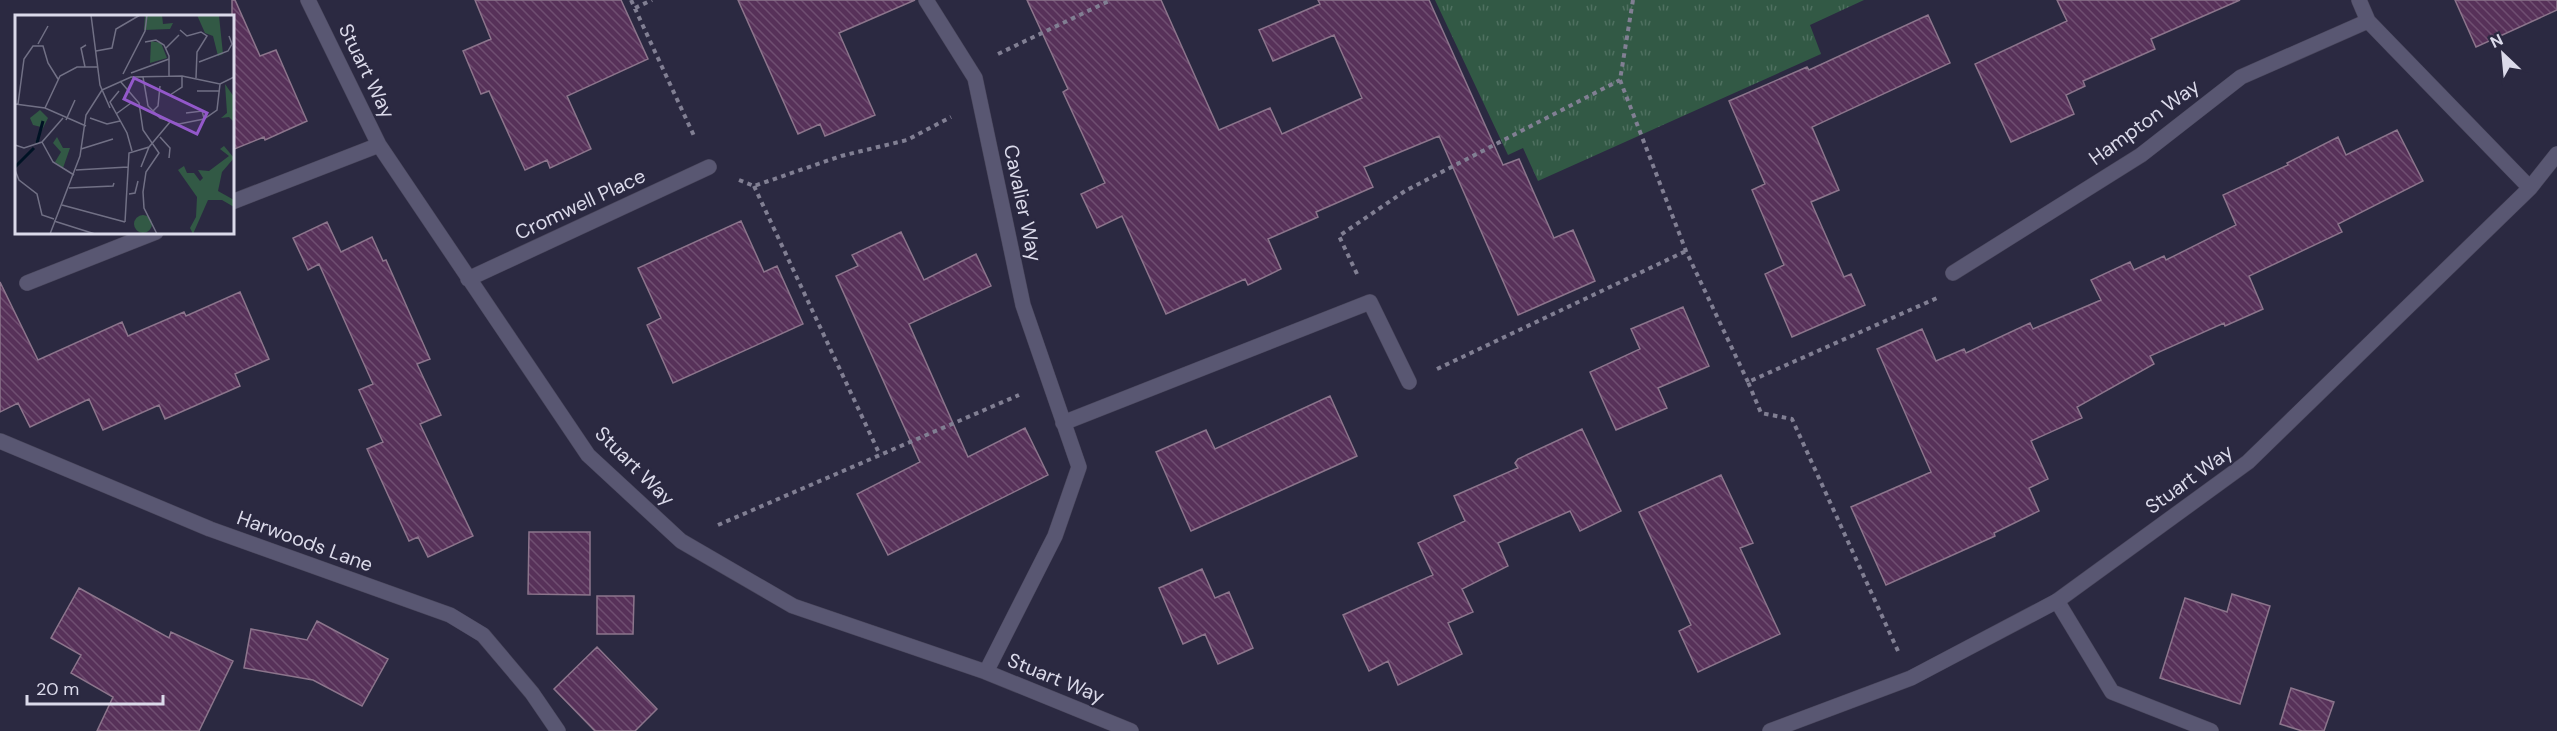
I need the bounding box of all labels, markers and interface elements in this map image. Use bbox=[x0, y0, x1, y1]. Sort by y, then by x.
inset map bbox=[15, 15, 234, 234]
street label: Stuart Way bbox=[333, 19, 401, 123]
north arrow bbox=[2473, 24, 2533, 84]
text: N bbox=[2487, 29, 2506, 53]
street label: Hampton Way bbox=[2083, 73, 2205, 171]
street label: Cavalier Way bbox=[998, 142, 1048, 264]
street label: Cromwell Place bbox=[510, 162, 650, 246]
street label: Stuart Way bbox=[590, 421, 680, 511]
street label: Stuart Way bbox=[2140, 438, 2238, 520]
street label: Harwoods Lane bbox=[234, 504, 376, 578]
street label: Stuart Way bbox=[1004, 647, 1108, 709]
scale bar bbox=[27, 668, 164, 706]
text: 20 m bbox=[36, 677, 79, 701]

